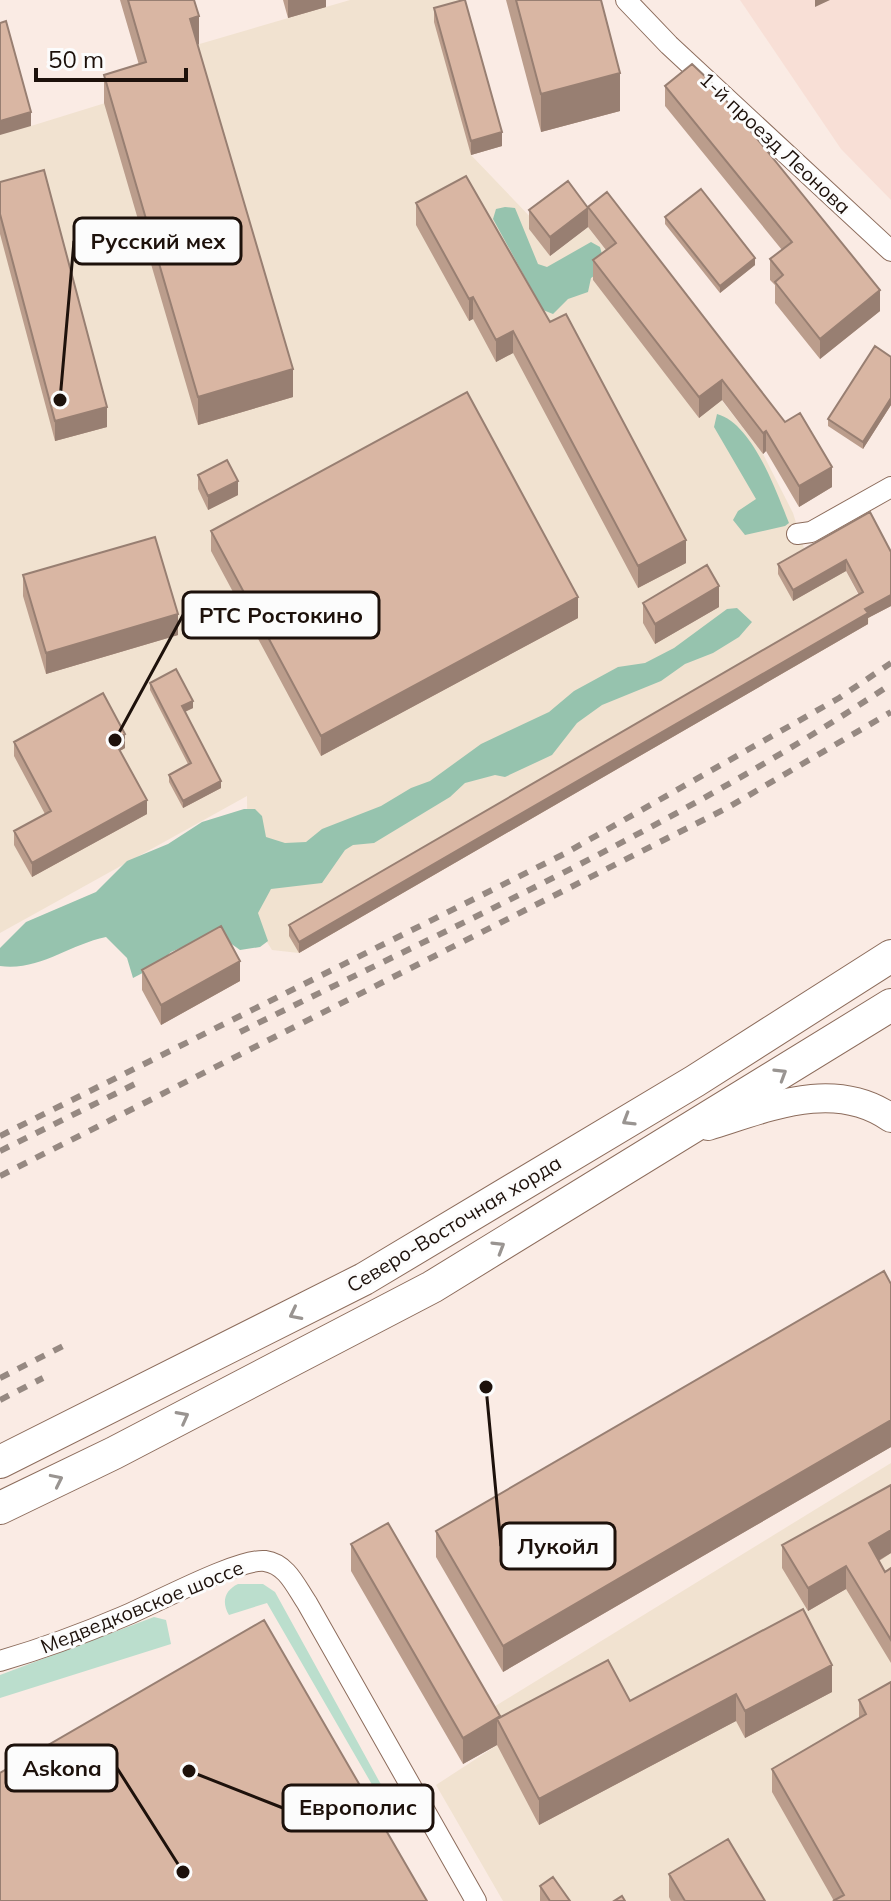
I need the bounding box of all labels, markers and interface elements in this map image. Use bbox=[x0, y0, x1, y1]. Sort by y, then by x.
scale bar bbox=[36, 32, 186, 82]
text: 50 m bbox=[48, 44, 104, 74]
street label: 1-й проезд Леонова bbox=[695, 66, 856, 219]
callout: Русский мех bbox=[74, 218, 241, 264]
text: Русский мех bbox=[90, 227, 226, 255]
callout: РТС Ростокино bbox=[183, 592, 379, 638]
text: РТС Ростокино bbox=[199, 601, 363, 629]
one-way arrow bbox=[772, 1068, 787, 1083]
one-way arrow bbox=[622, 1110, 637, 1126]
street label: Северо-Восточная хорда bbox=[342, 1150, 566, 1298]
one-way arrow bbox=[490, 1241, 505, 1256]
one-way arrow bbox=[288, 1305, 303, 1320]
one-way arrow bbox=[174, 1412, 189, 1427]
one-way arrow bbox=[48, 1474, 63, 1490]
callout: Лукойл bbox=[501, 1523, 615, 1569]
text: Лукойл bbox=[517, 1532, 599, 1560]
street label: Медведковское шоссе bbox=[37, 1554, 247, 1659]
callout: Askona bbox=[6, 1745, 117, 1791]
text: Askona bbox=[22, 1754, 102, 1782]
callout: Европолис bbox=[283, 1785, 433, 1831]
text: Европолис bbox=[299, 1793, 417, 1821]

